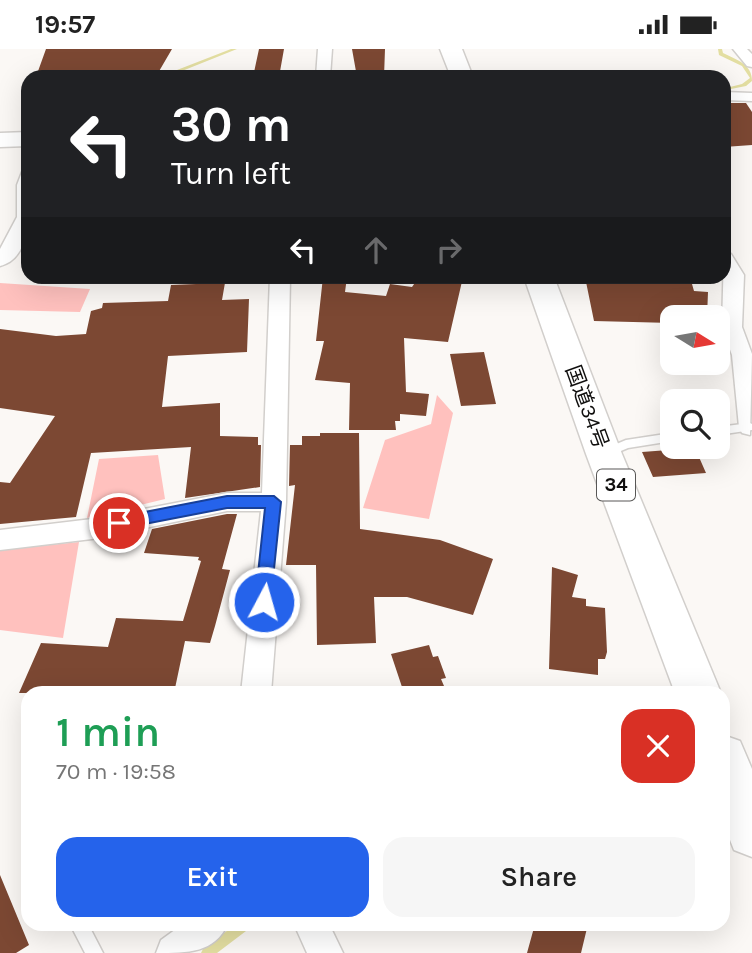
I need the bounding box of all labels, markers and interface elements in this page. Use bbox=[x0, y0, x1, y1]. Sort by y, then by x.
text: 19:57 bbox=[35, 9, 95, 40]
text: 30 m bbox=[171, 96, 291, 153]
icon: left bbox=[56, 98, 147, 189]
text: Turn left bbox=[171, 155, 291, 192]
icon: left bbox=[284, 231, 322, 269]
icon: ahead bbox=[357, 231, 395, 269]
icon: right bbox=[430, 231, 468, 269]
north arrow bbox=[660, 305, 730, 375]
map controls bbox=[660, 305, 730, 459]
street label: 国道34号 bbox=[561, 362, 613, 452]
button: search bbox=[660, 389, 730, 459]
road number: 34 bbox=[597, 469, 635, 501]
pin bbox=[89, 493, 149, 553]
icon: arrive bbox=[100, 504, 138, 542]
position arrow bbox=[227, 565, 301, 639]
text: 1 min bbox=[56, 707, 160, 757]
button: close bbox=[621, 709, 695, 783]
text: 70 m · 19:58 bbox=[56, 758, 176, 785]
button: Exit bbox=[56, 837, 369, 917]
button: Share bbox=[383, 837, 695, 917]

